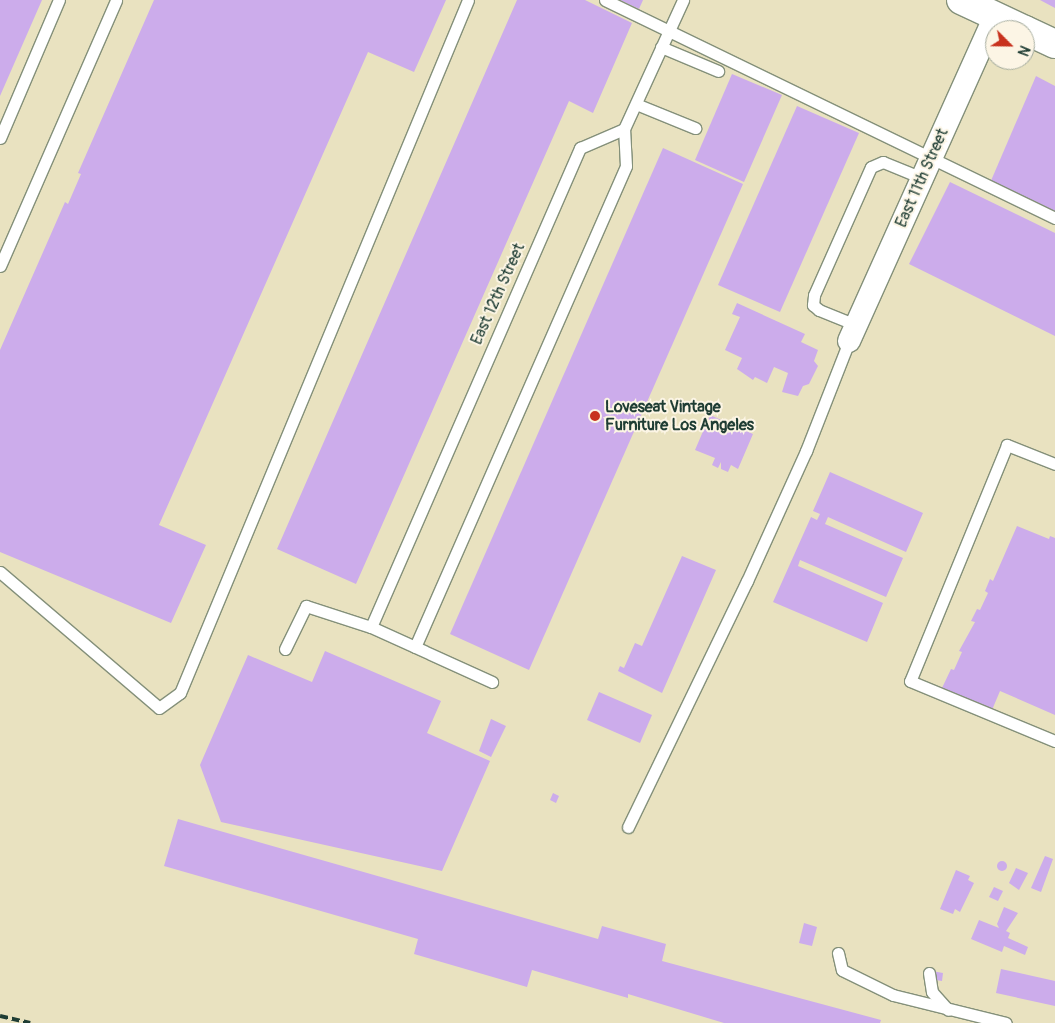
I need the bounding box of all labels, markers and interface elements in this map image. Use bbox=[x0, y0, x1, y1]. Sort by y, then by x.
north arrow bbox=[985, 20, 1035, 70]
text: N bbox=[1014, 43, 1033, 58]
street label: East 11th Street bbox=[892, 126, 952, 230]
street label: East 12th Street bbox=[467, 240, 529, 348]
place label: Loveseat Vintage Furniture Los Angeles bbox=[605, 397, 754, 435]
marker: Loveseat Vintage Furniture Los Angeles bbox=[589, 410, 601, 422]

